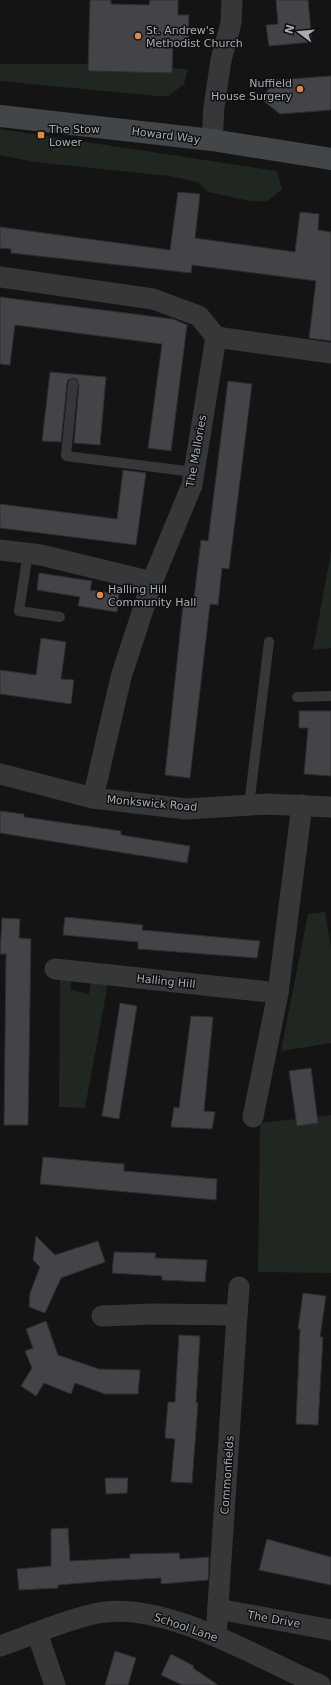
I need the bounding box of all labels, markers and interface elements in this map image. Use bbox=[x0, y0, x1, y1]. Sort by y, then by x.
north arrow bbox=[279, 12, 319, 52]
text: N bbox=[282, 23, 297, 36]
place label: St. Andrew's Methodist Church bbox=[146, 24, 243, 50]
marker: St. Andrew's Methodist Church bbox=[133, 31, 143, 41]
place label: Nuffield House Surgery bbox=[211, 77, 292, 103]
marker: Nuffield House Surgery bbox=[295, 84, 305, 94]
place label: The Stow Lower bbox=[48, 123, 100, 149]
street label: Howard Way bbox=[131, 125, 201, 146]
marker: The Stow Lower bbox=[36, 130, 46, 140]
street label: The Mallories bbox=[184, 414, 209, 489]
place label: Halling Hill Community Hall bbox=[108, 583, 196, 609]
marker: Halling Hill Community Hall bbox=[95, 590, 105, 600]
street label: Monkswick Road bbox=[106, 793, 198, 814]
street label: Halling Hill bbox=[136, 972, 196, 991]
street label: Commonfields bbox=[218, 1435, 237, 1515]
street label: The Drive bbox=[246, 1608, 302, 1631]
street label: School Lane bbox=[152, 1610, 220, 1645]

